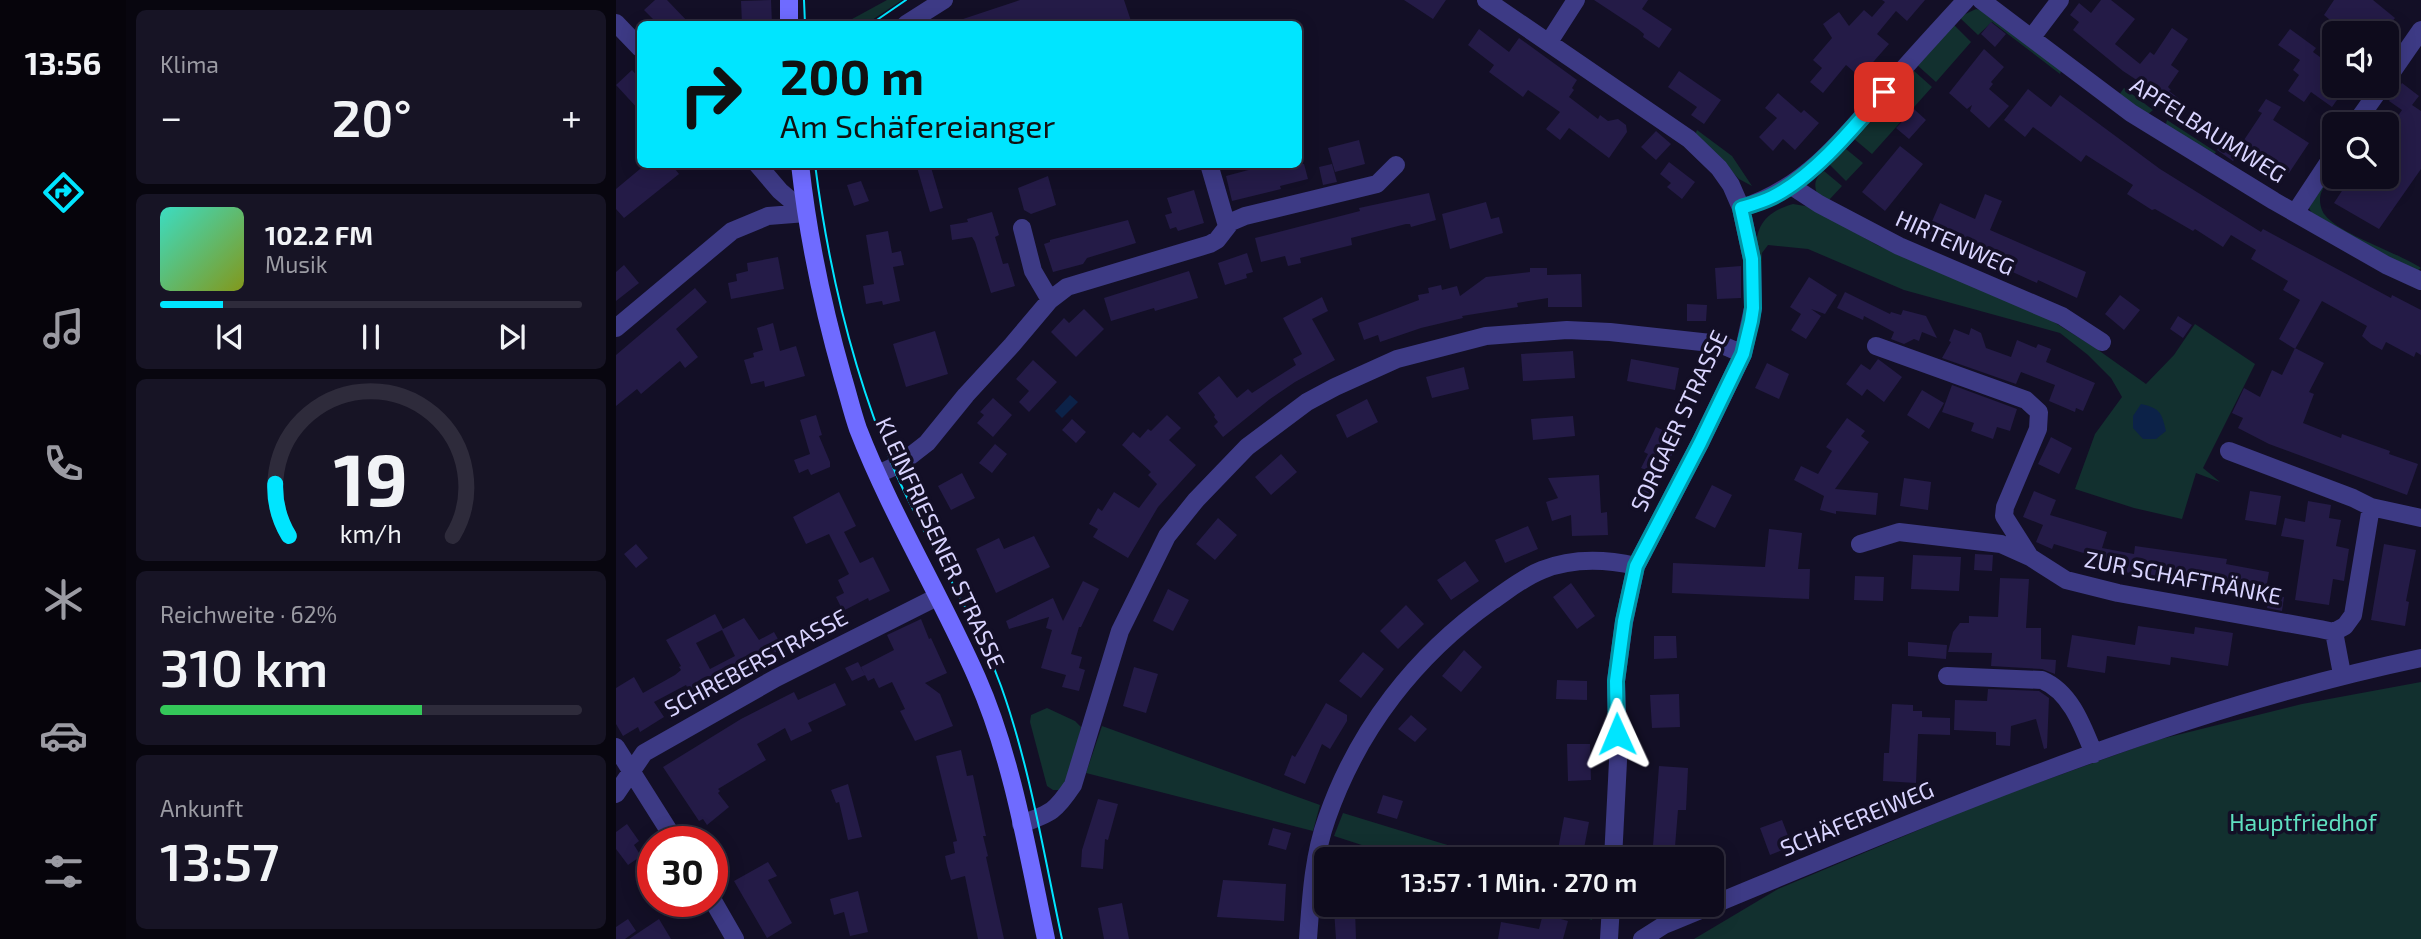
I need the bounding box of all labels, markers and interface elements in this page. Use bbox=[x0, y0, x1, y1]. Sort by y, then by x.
map controls bbox=[2322, 21, 2399, 189]
button: sound bbox=[2322, 21, 2399, 98]
text: 13:56 bbox=[25, 43, 101, 81]
text: 200 m bbox=[780, 46, 924, 105]
icon: right bbox=[665, 49, 756, 140]
text: Klima bbox=[160, 50, 219, 78]
pin bbox=[1854, 62, 1914, 122]
street label: APFELBAUMWEG bbox=[2126, 70, 2291, 188]
icon: arrive bbox=[1865, 73, 1903, 111]
text: 20° bbox=[331, 85, 412, 147]
text: − bbox=[160, 93, 182, 139]
text: + bbox=[561, 93, 582, 139]
text: Am Schäfereianger bbox=[780, 106, 1055, 144]
button: search bbox=[2322, 112, 2399, 189]
icon: directions bbox=[39, 168, 88, 217]
street label: HIRTENWEG bbox=[1892, 204, 2019, 281]
text: 102.2 FM bbox=[265, 219, 373, 250]
text: Musik bbox=[265, 250, 327, 278]
icon: music bbox=[39, 304, 88, 353]
icon: previous bbox=[211, 318, 249, 356]
icon: pause bbox=[352, 318, 390, 356]
icon: next bbox=[493, 318, 531, 356]
street label: SORGAER STRASSE bbox=[1624, 325, 1732, 516]
street label: KLEINFRIESENER STRASSE bbox=[870, 413, 1011, 673]
text: 19 bbox=[334, 433, 408, 521]
icon: phone bbox=[39, 439, 88, 488]
text: km/h bbox=[340, 517, 402, 547]
street label: ZUR SCHAFTRÄNKE bbox=[2082, 544, 2284, 610]
icon: climate bbox=[39, 575, 88, 624]
text: Reichweite · 62% bbox=[160, 600, 337, 628]
street label: SCHREBERSTRASSE bbox=[659, 602, 852, 722]
text: 310 km bbox=[160, 635, 328, 697]
position arrow bbox=[1580, 697, 1654, 771]
icon: car bbox=[39, 711, 88, 760]
street label: SCHÄFEREIWEG bbox=[1776, 775, 1937, 862]
text: Ankunft bbox=[160, 794, 243, 822]
park label: Hauptfriedhof bbox=[2229, 808, 2378, 836]
speed limit sign: 30 bbox=[637, 826, 728, 917]
text: 13:57 bbox=[160, 829, 279, 891]
icon: filters bbox=[39, 847, 88, 896]
text: 13:57 · 1 Min. · 270 m bbox=[1401, 866, 1637, 897]

